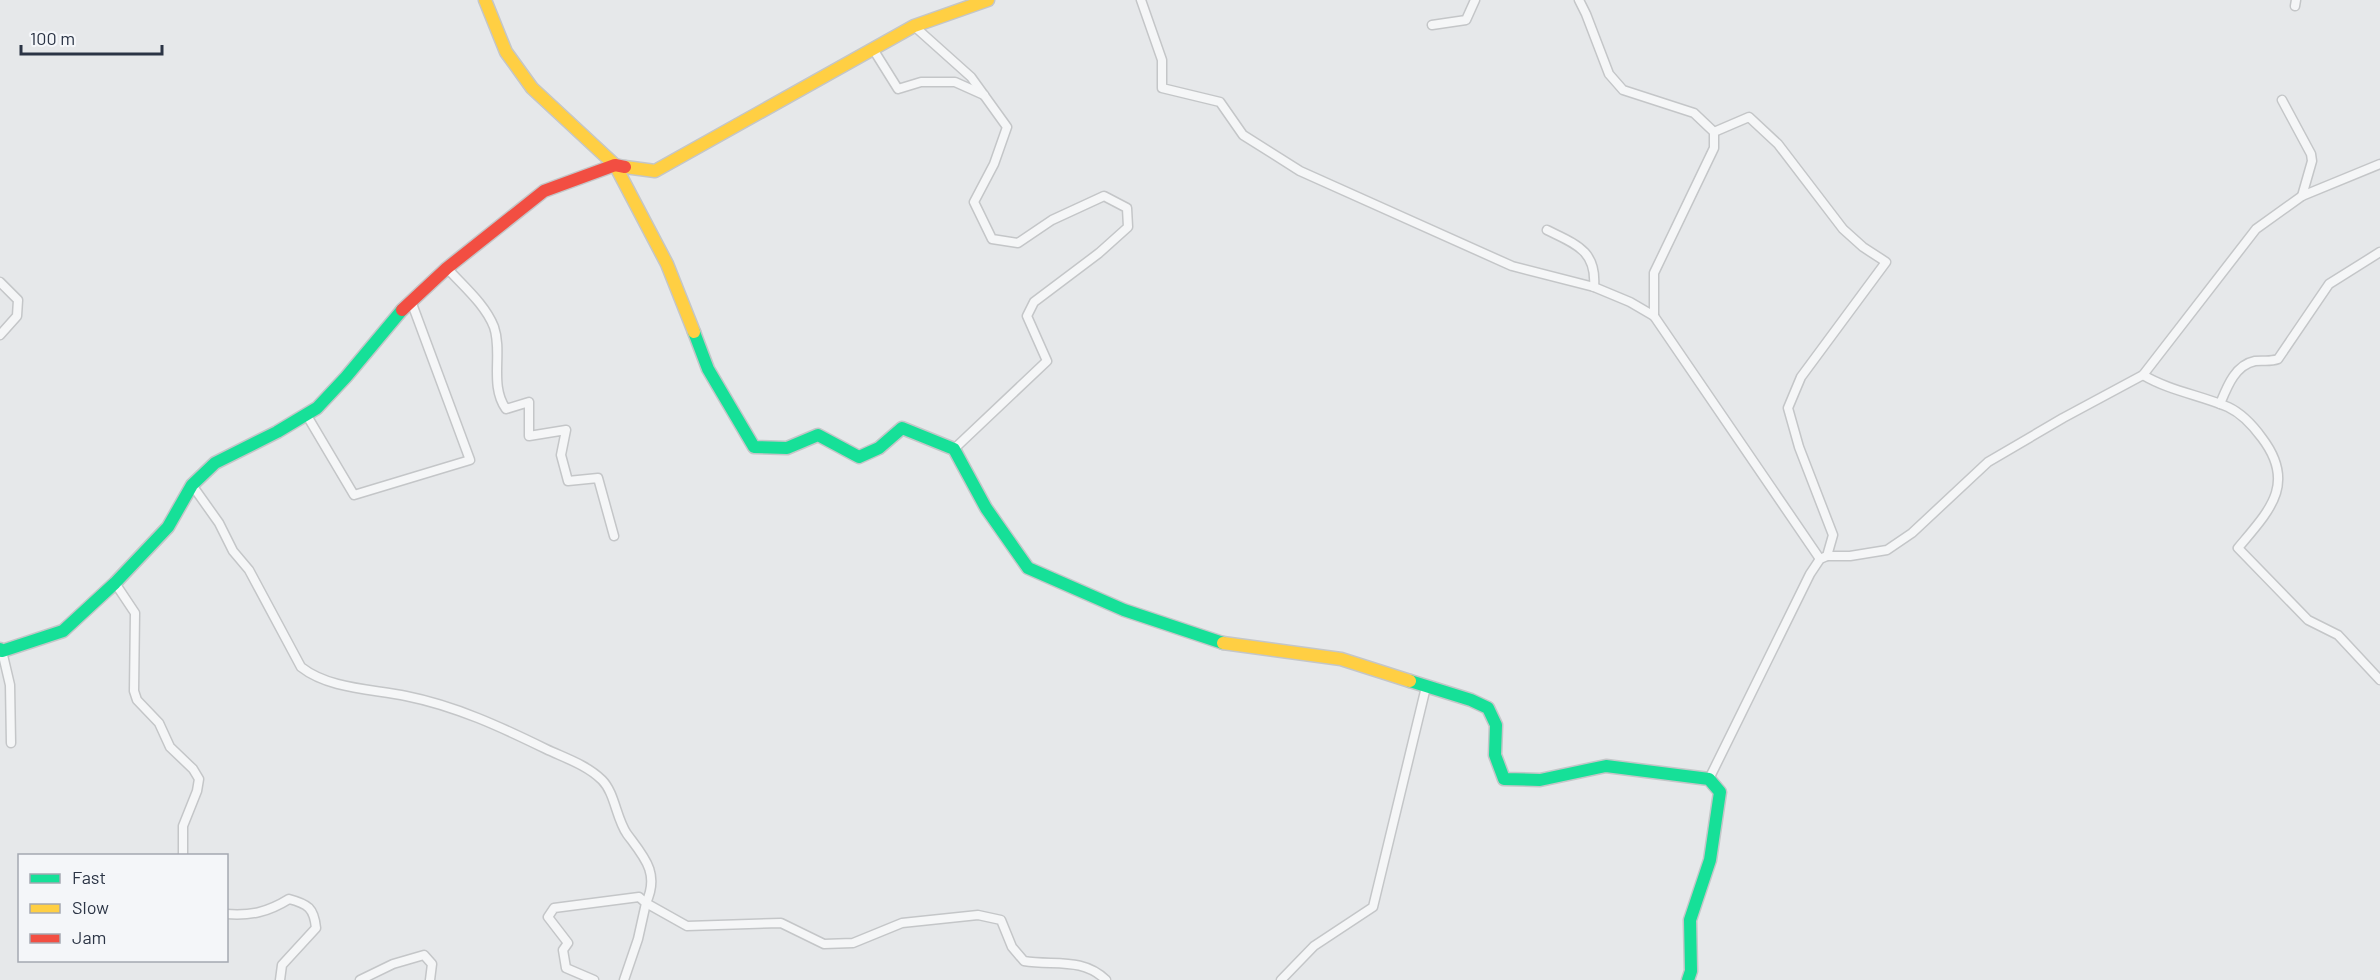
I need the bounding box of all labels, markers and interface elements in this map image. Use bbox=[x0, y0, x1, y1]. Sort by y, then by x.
scale bar bbox=[21, 18, 162, 56]
text: 100 m bbox=[30, 27, 75, 49]
legend bbox=[18, 854, 228, 962]
text: Fast bbox=[72, 866, 106, 888]
text: Slow bbox=[72, 896, 109, 918]
text: Jam bbox=[72, 926, 106, 948]

